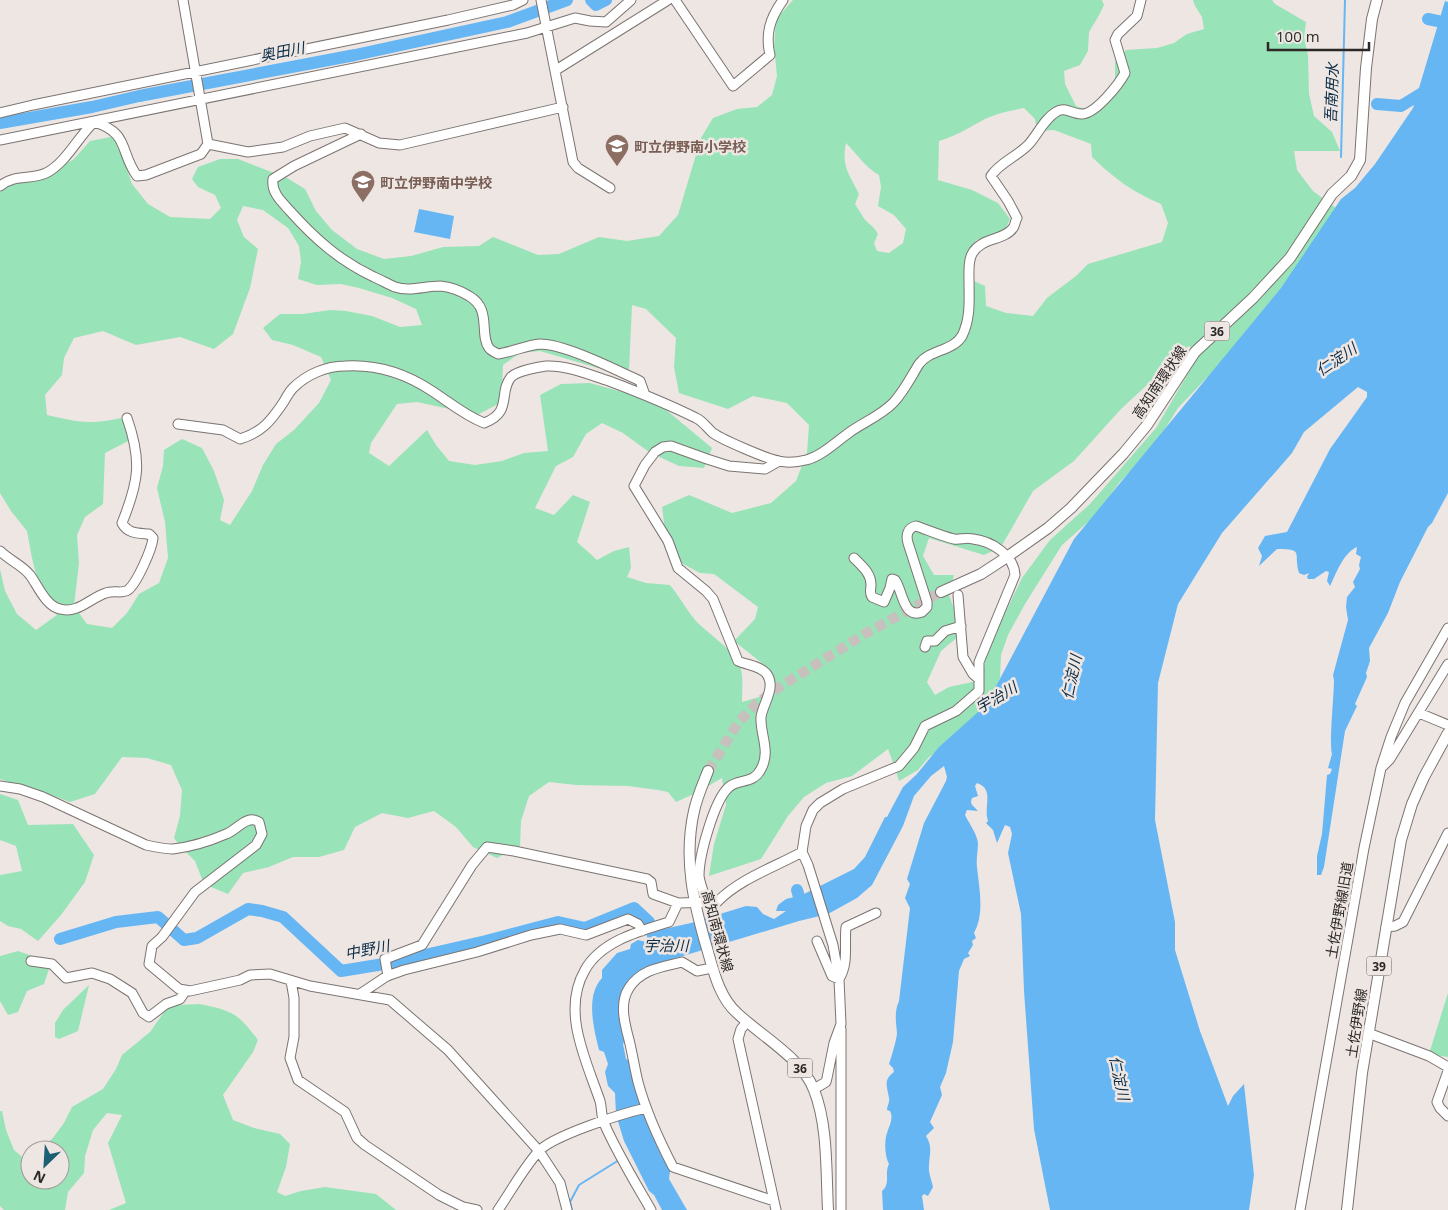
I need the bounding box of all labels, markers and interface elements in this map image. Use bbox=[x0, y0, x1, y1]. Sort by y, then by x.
scale bar bbox=[1268, 20, 1369, 52]
text: 100 m bbox=[1276, 26, 1320, 46]
water label: 奥田川 bbox=[258, 37, 308, 65]
water label: 吾南用水 bbox=[1320, 61, 1342, 123]
school or university icon: 町立伊野南小学校 bbox=[604, 133, 630, 167]
place label: 町立伊野南小学校 bbox=[634, 137, 746, 156]
school or university icon: 町立伊野南中学校 bbox=[350, 169, 376, 203]
place label: 町立伊野南中学校 bbox=[380, 173, 492, 192]
road number: 36 bbox=[1204, 322, 1230, 341]
water label: 仁淀川 bbox=[1312, 337, 1362, 380]
street label: 高知南環状線 bbox=[1128, 342, 1190, 422]
water label: 仁淀川 bbox=[1057, 651, 1086, 701]
water label: 宇治川 bbox=[972, 676, 1022, 717]
street label: 土佐伊野線旧道 bbox=[1321, 860, 1357, 960]
street label: 高知南環状線 bbox=[698, 888, 738, 974]
water label: 中野川 bbox=[343, 935, 393, 963]
water label: 宇治川 bbox=[643, 935, 690, 955]
road number: 39 bbox=[1366, 956, 1392, 976]
street label: 土佐伊野線 bbox=[1341, 987, 1371, 1059]
water label: 仁淀川 bbox=[1106, 1054, 1135, 1104]
road number: 36 bbox=[788, 1058, 812, 1078]
north arrow bbox=[20, 1140, 70, 1190]
text: N bbox=[30, 1166, 48, 1188]

